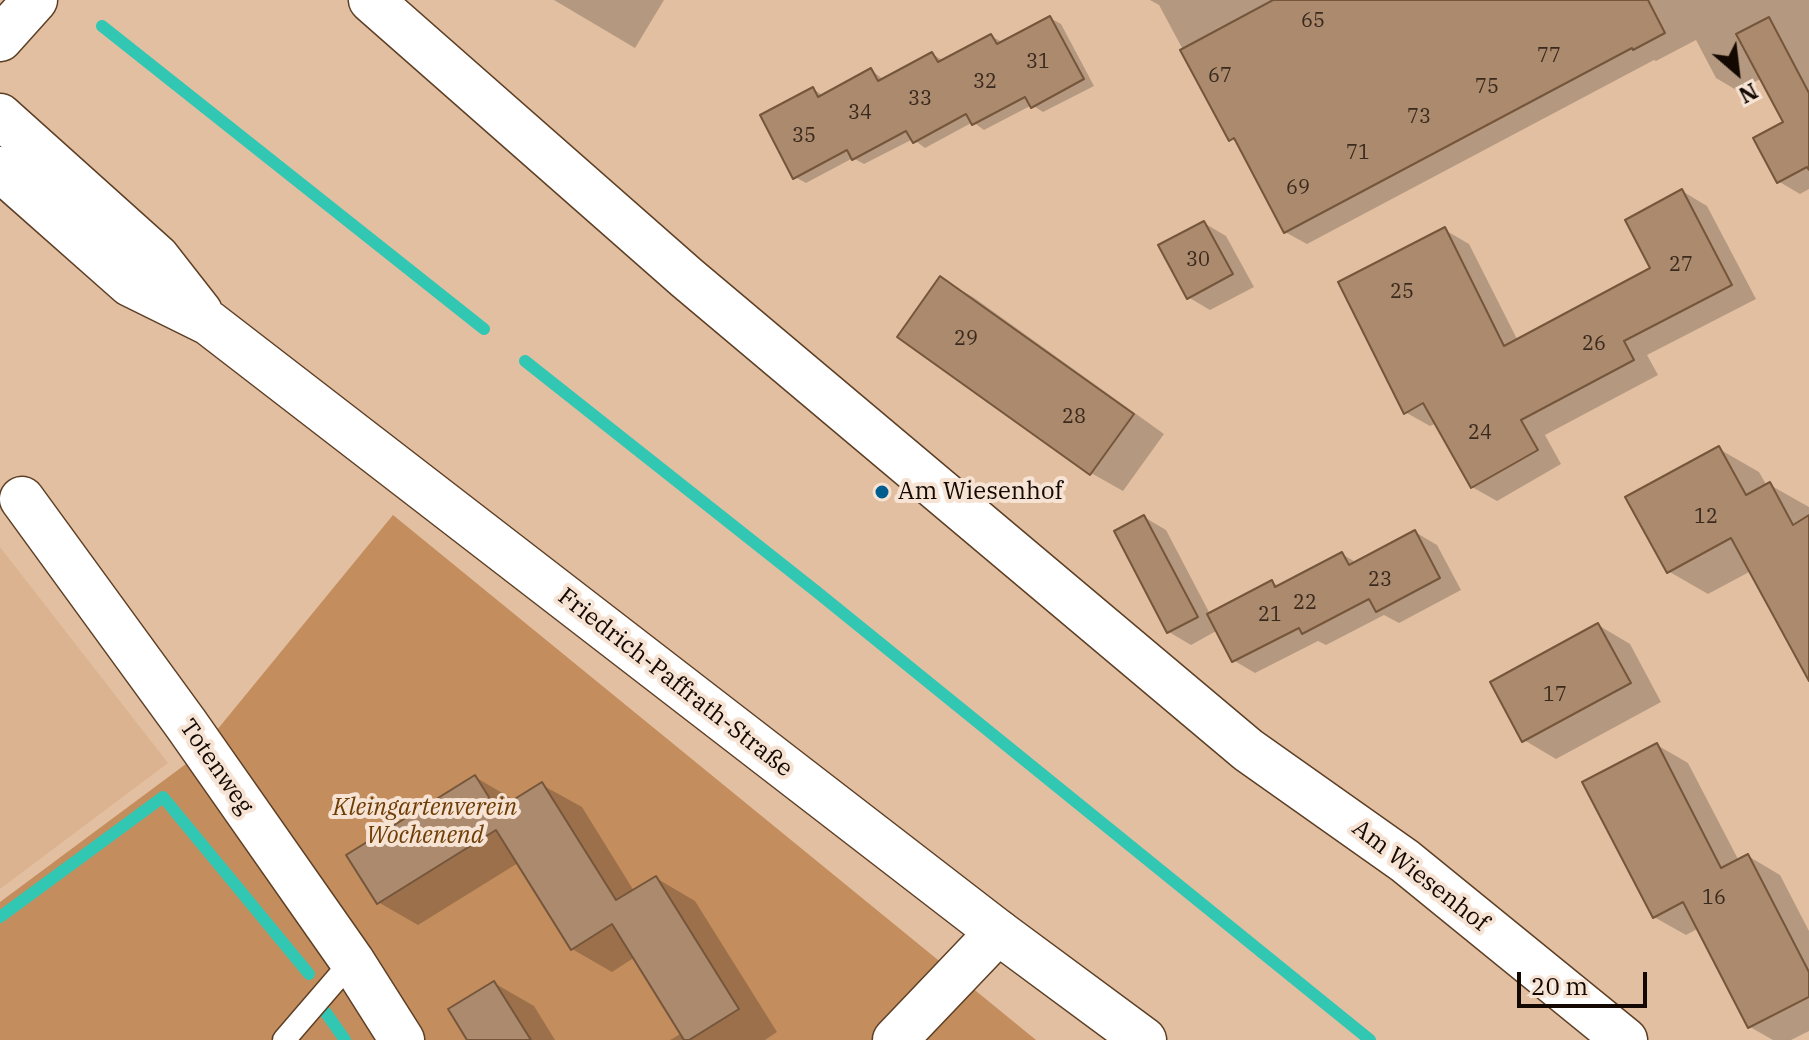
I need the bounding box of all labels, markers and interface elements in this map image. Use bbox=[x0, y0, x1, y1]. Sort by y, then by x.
house number: 65 bbox=[1301, 9, 1325, 33]
north arrow bbox=[1697, 32, 1777, 112]
house number: 77 bbox=[1537, 44, 1561, 68]
house number: 31 bbox=[1026, 50, 1050, 74]
house number: 67 bbox=[1208, 64, 1232, 88]
house number: 32 bbox=[973, 70, 997, 94]
house number: 75 bbox=[1475, 75, 1499, 99]
text: N bbox=[1734, 77, 1763, 111]
house number: 33 bbox=[908, 87, 932, 111]
house number: 34 bbox=[848, 101, 872, 125]
house number: 73 bbox=[1407, 105, 1431, 129]
house number: 35 bbox=[792, 124, 816, 148]
house number: 71 bbox=[1346, 141, 1370, 165]
house number: 69 bbox=[1286, 176, 1310, 200]
house number: 30 bbox=[1186, 248, 1210, 272]
house number: 27 bbox=[1669, 253, 1693, 277]
house number: 25 bbox=[1390, 280, 1414, 304]
house number: 29 bbox=[954, 327, 978, 351]
house number: 26 bbox=[1582, 332, 1606, 356]
house number: 28 bbox=[1062, 405, 1086, 429]
house number: 24 bbox=[1468, 421, 1492, 445]
place label: Am Wiesenhof bbox=[898, 478, 1063, 506]
marker: Am Wiesenhof bbox=[873, 483, 891, 501]
house number: 12 bbox=[1694, 505, 1718, 529]
house number: 23 bbox=[1368, 568, 1392, 592]
street label: Friedrich-Paffrath-Straße bbox=[552, 582, 798, 784]
house number: 22 bbox=[1293, 591, 1317, 615]
house number: 21 bbox=[1258, 603, 1282, 627]
house number: 17 bbox=[1543, 683, 1567, 707]
street label: Totenweg bbox=[173, 714, 259, 820]
park label: Kleingartenverein Wochenend bbox=[333, 794, 517, 850]
street label: Am Wiesenhof bbox=[1346, 814, 1494, 938]
house number: 16 bbox=[1702, 886, 1726, 910]
scale bar bbox=[1521, 956, 1651, 1006]
text: 20 m bbox=[1531, 970, 1588, 1002]

